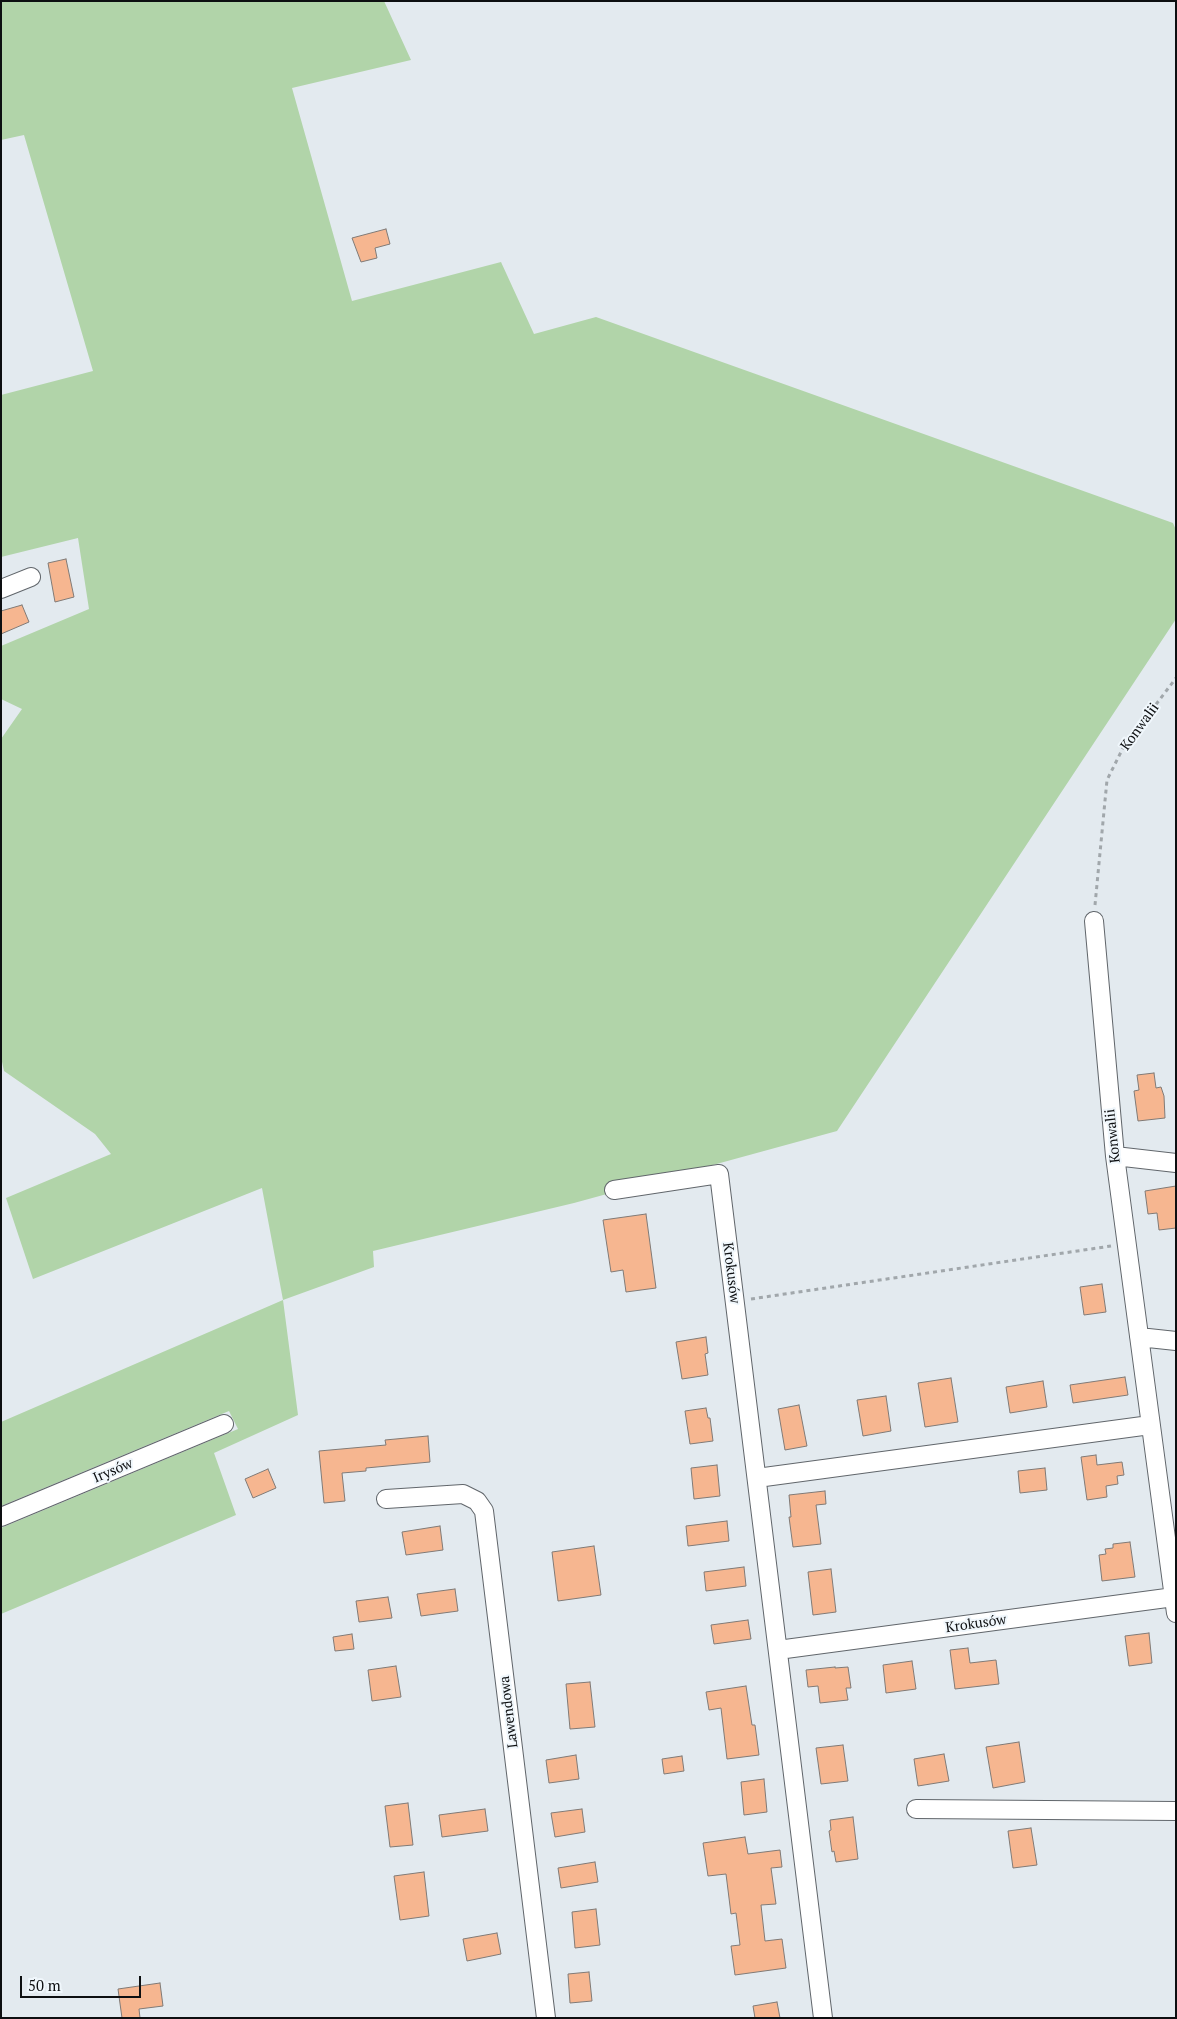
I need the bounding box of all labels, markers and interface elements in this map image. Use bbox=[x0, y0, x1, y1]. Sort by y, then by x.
street label: Konwalii bbox=[1117, 700, 1163, 754]
street label: Konwalii bbox=[1102, 1108, 1124, 1164]
street label: Krokusów bbox=[719, 1242, 743, 1304]
street label: Irysów bbox=[91, 1455, 135, 1487]
street label: Krokusów bbox=[945, 1611, 1007, 1637]
street label: Lawendowa bbox=[496, 1675, 522, 1749]
scale bar bbox=[22, 1966, 144, 1998]
text: 50 m bbox=[28, 1975, 61, 1995]

